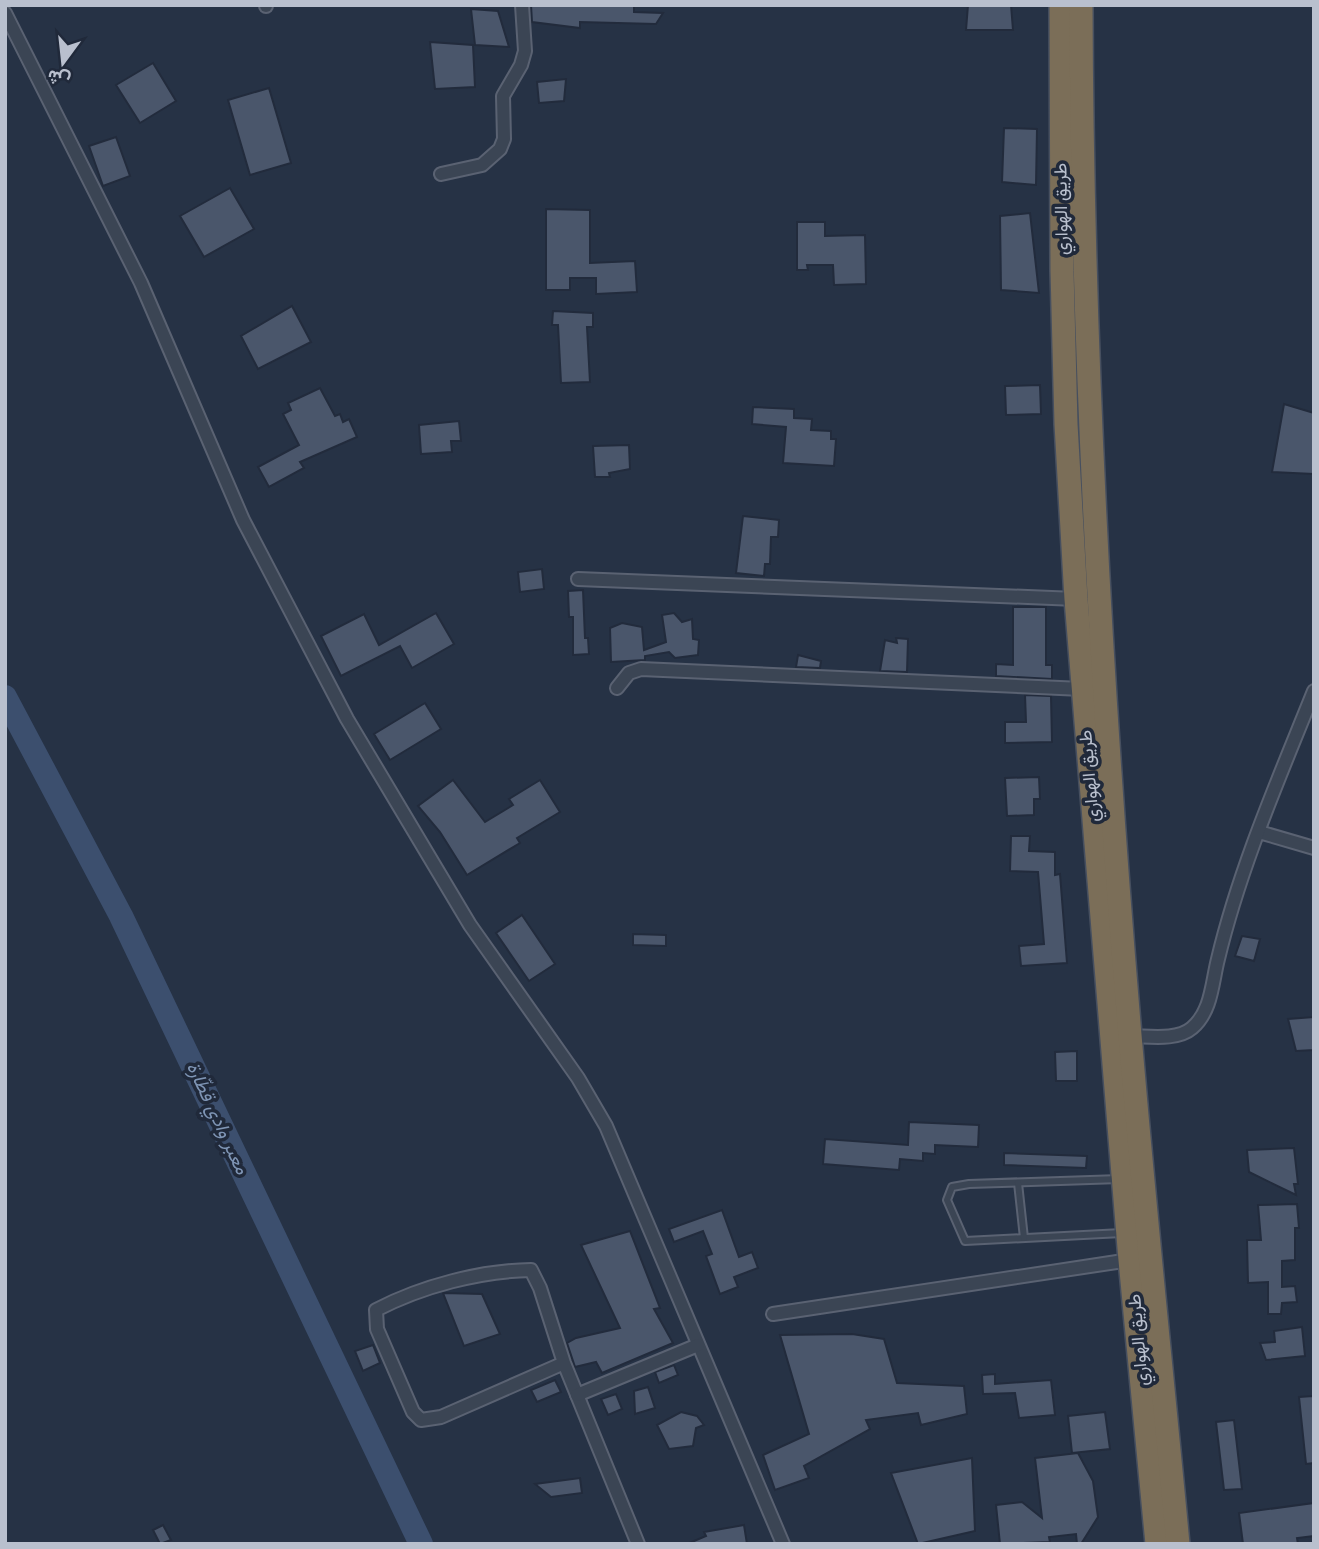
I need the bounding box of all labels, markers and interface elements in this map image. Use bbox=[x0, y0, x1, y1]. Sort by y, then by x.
north arrow bbox=[28, 28, 98, 98]
text: ش bbox=[44, 64, 73, 94]
street label: طريق الهواري bbox=[1048, 163, 1077, 255]
street label: طريق الهواري bbox=[1073, 729, 1108, 823]
water label: معبر وادي قطّارة bbox=[178, 1058, 255, 1180]
street label: طريق الهواري bbox=[1122, 1293, 1157, 1387]

